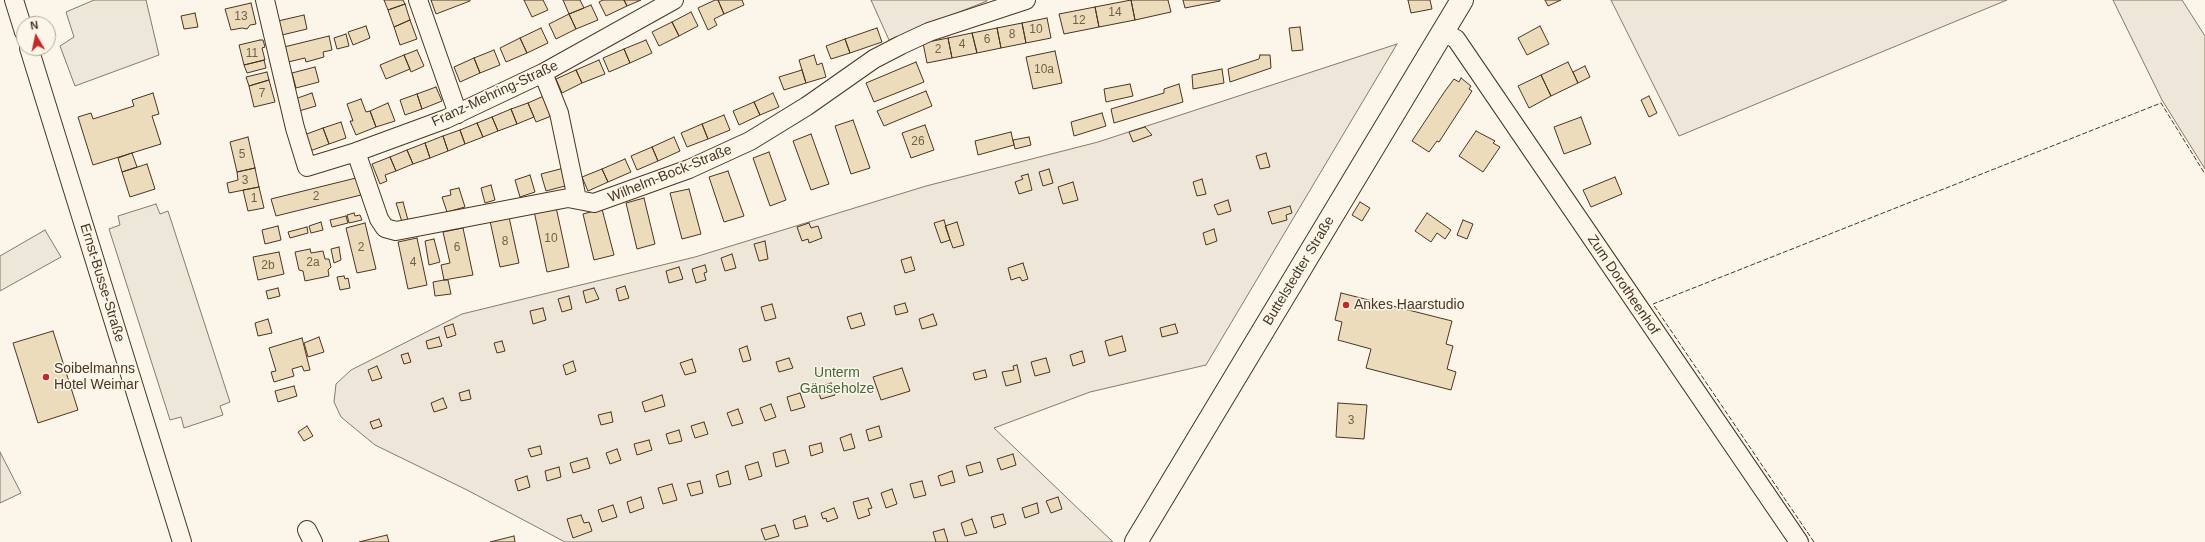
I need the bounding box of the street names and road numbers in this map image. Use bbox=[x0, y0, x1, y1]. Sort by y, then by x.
street label: Franz-Mehring-Straße bbox=[429, 57, 561, 131]
street label: Wilhelm-Bock-Straße bbox=[606, 141, 734, 207]
street label: Buttelstedter Straße bbox=[1260, 213, 1338, 329]
street label: Ernst-Busse-Straße bbox=[76, 222, 128, 344]
street label: Zum Dorotheenhof bbox=[1583, 232, 1663, 338]

